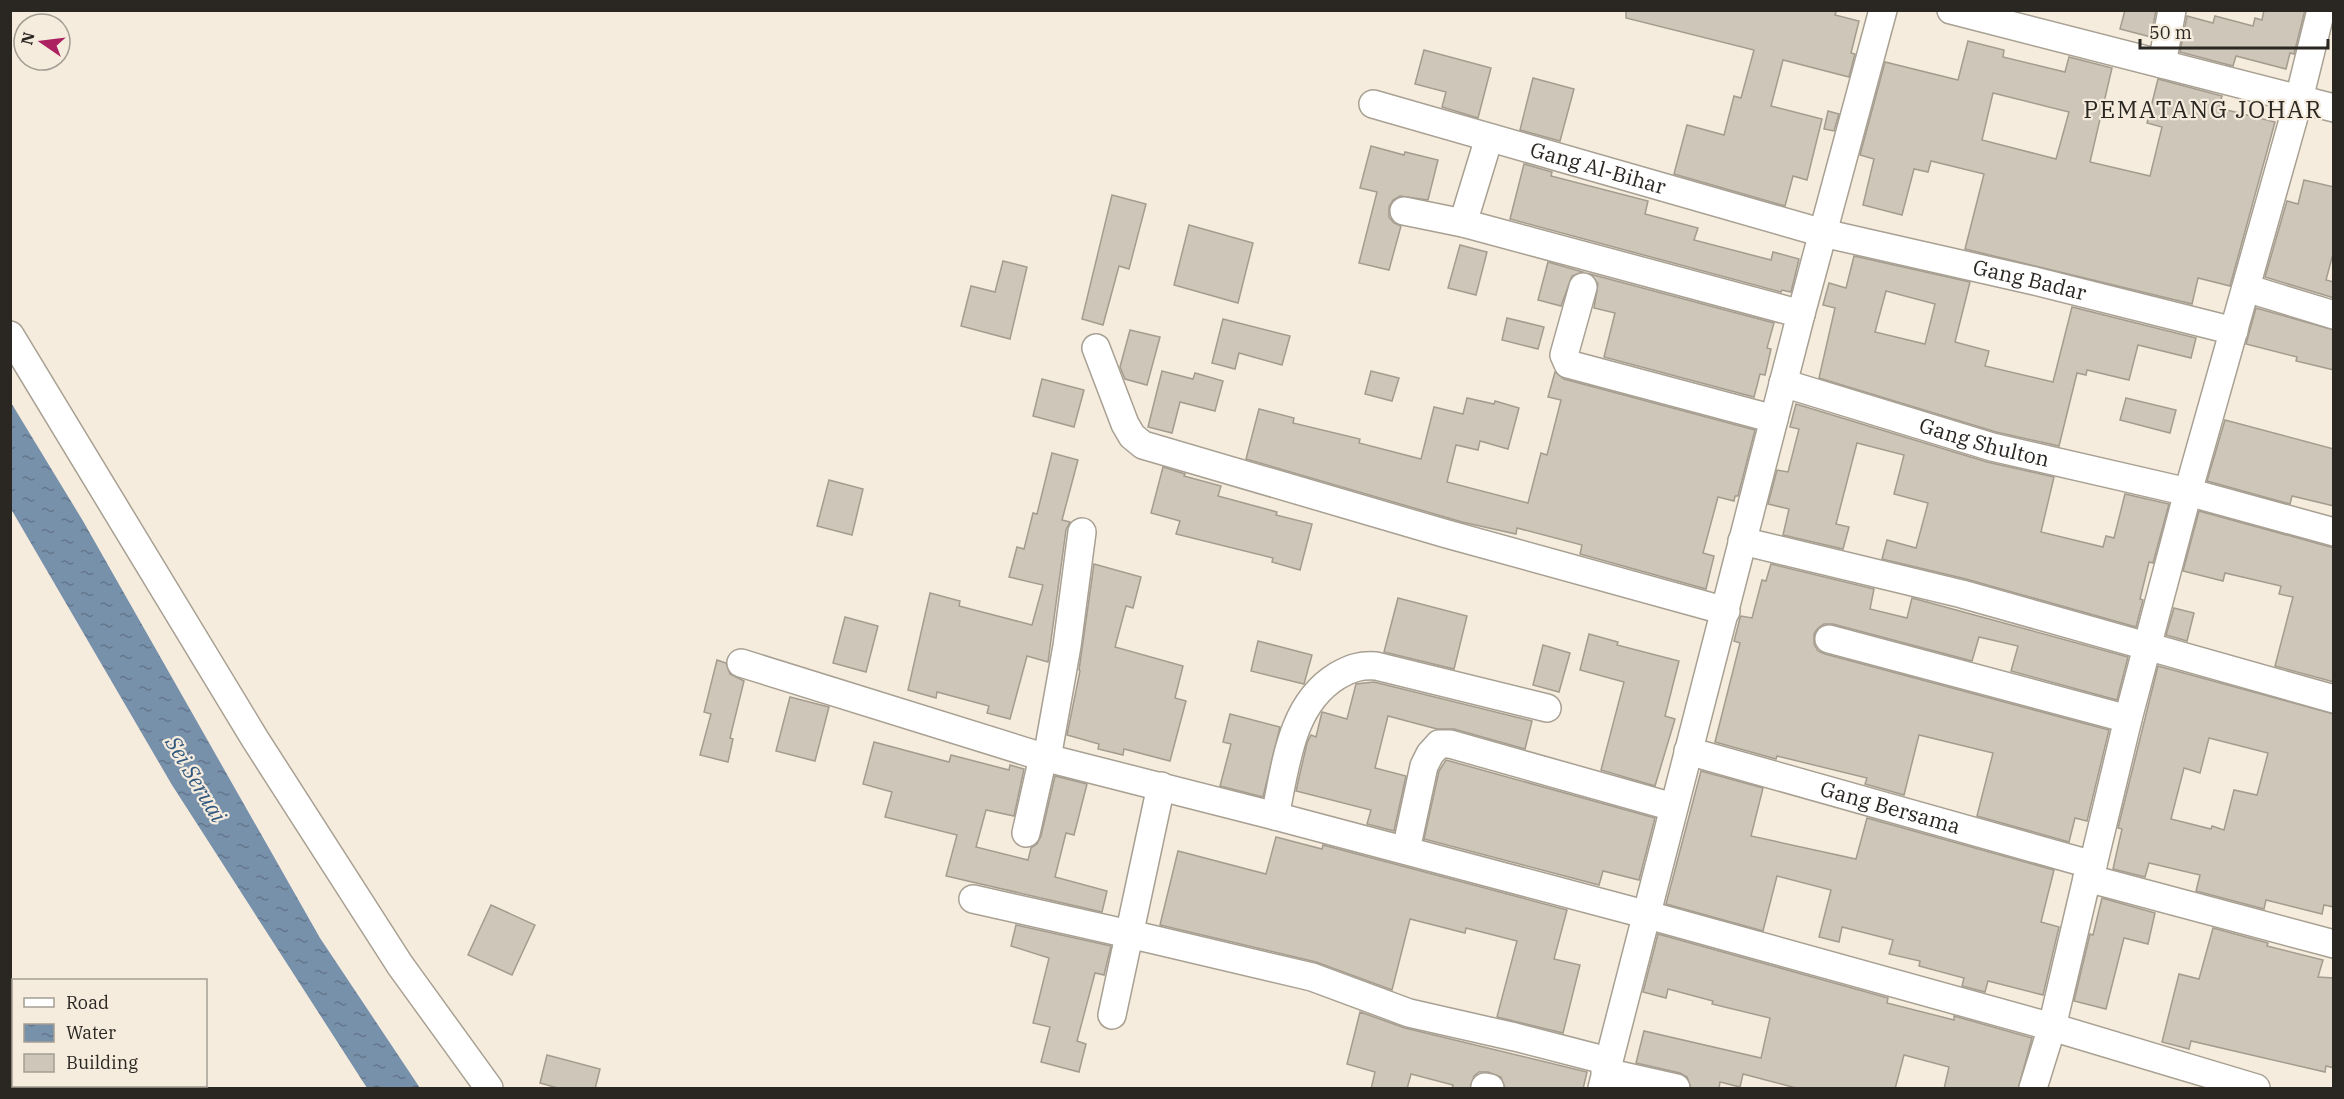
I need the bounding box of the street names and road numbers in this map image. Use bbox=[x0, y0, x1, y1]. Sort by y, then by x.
street label: Gang Al-Bihar bbox=[1527, 135, 1670, 200]
street label: Gang Badar bbox=[1970, 252, 2090, 307]
street label: Gang Shulton bbox=[1916, 411, 2052, 473]
street label: Gang Bersama bbox=[1817, 774, 1964, 840]

